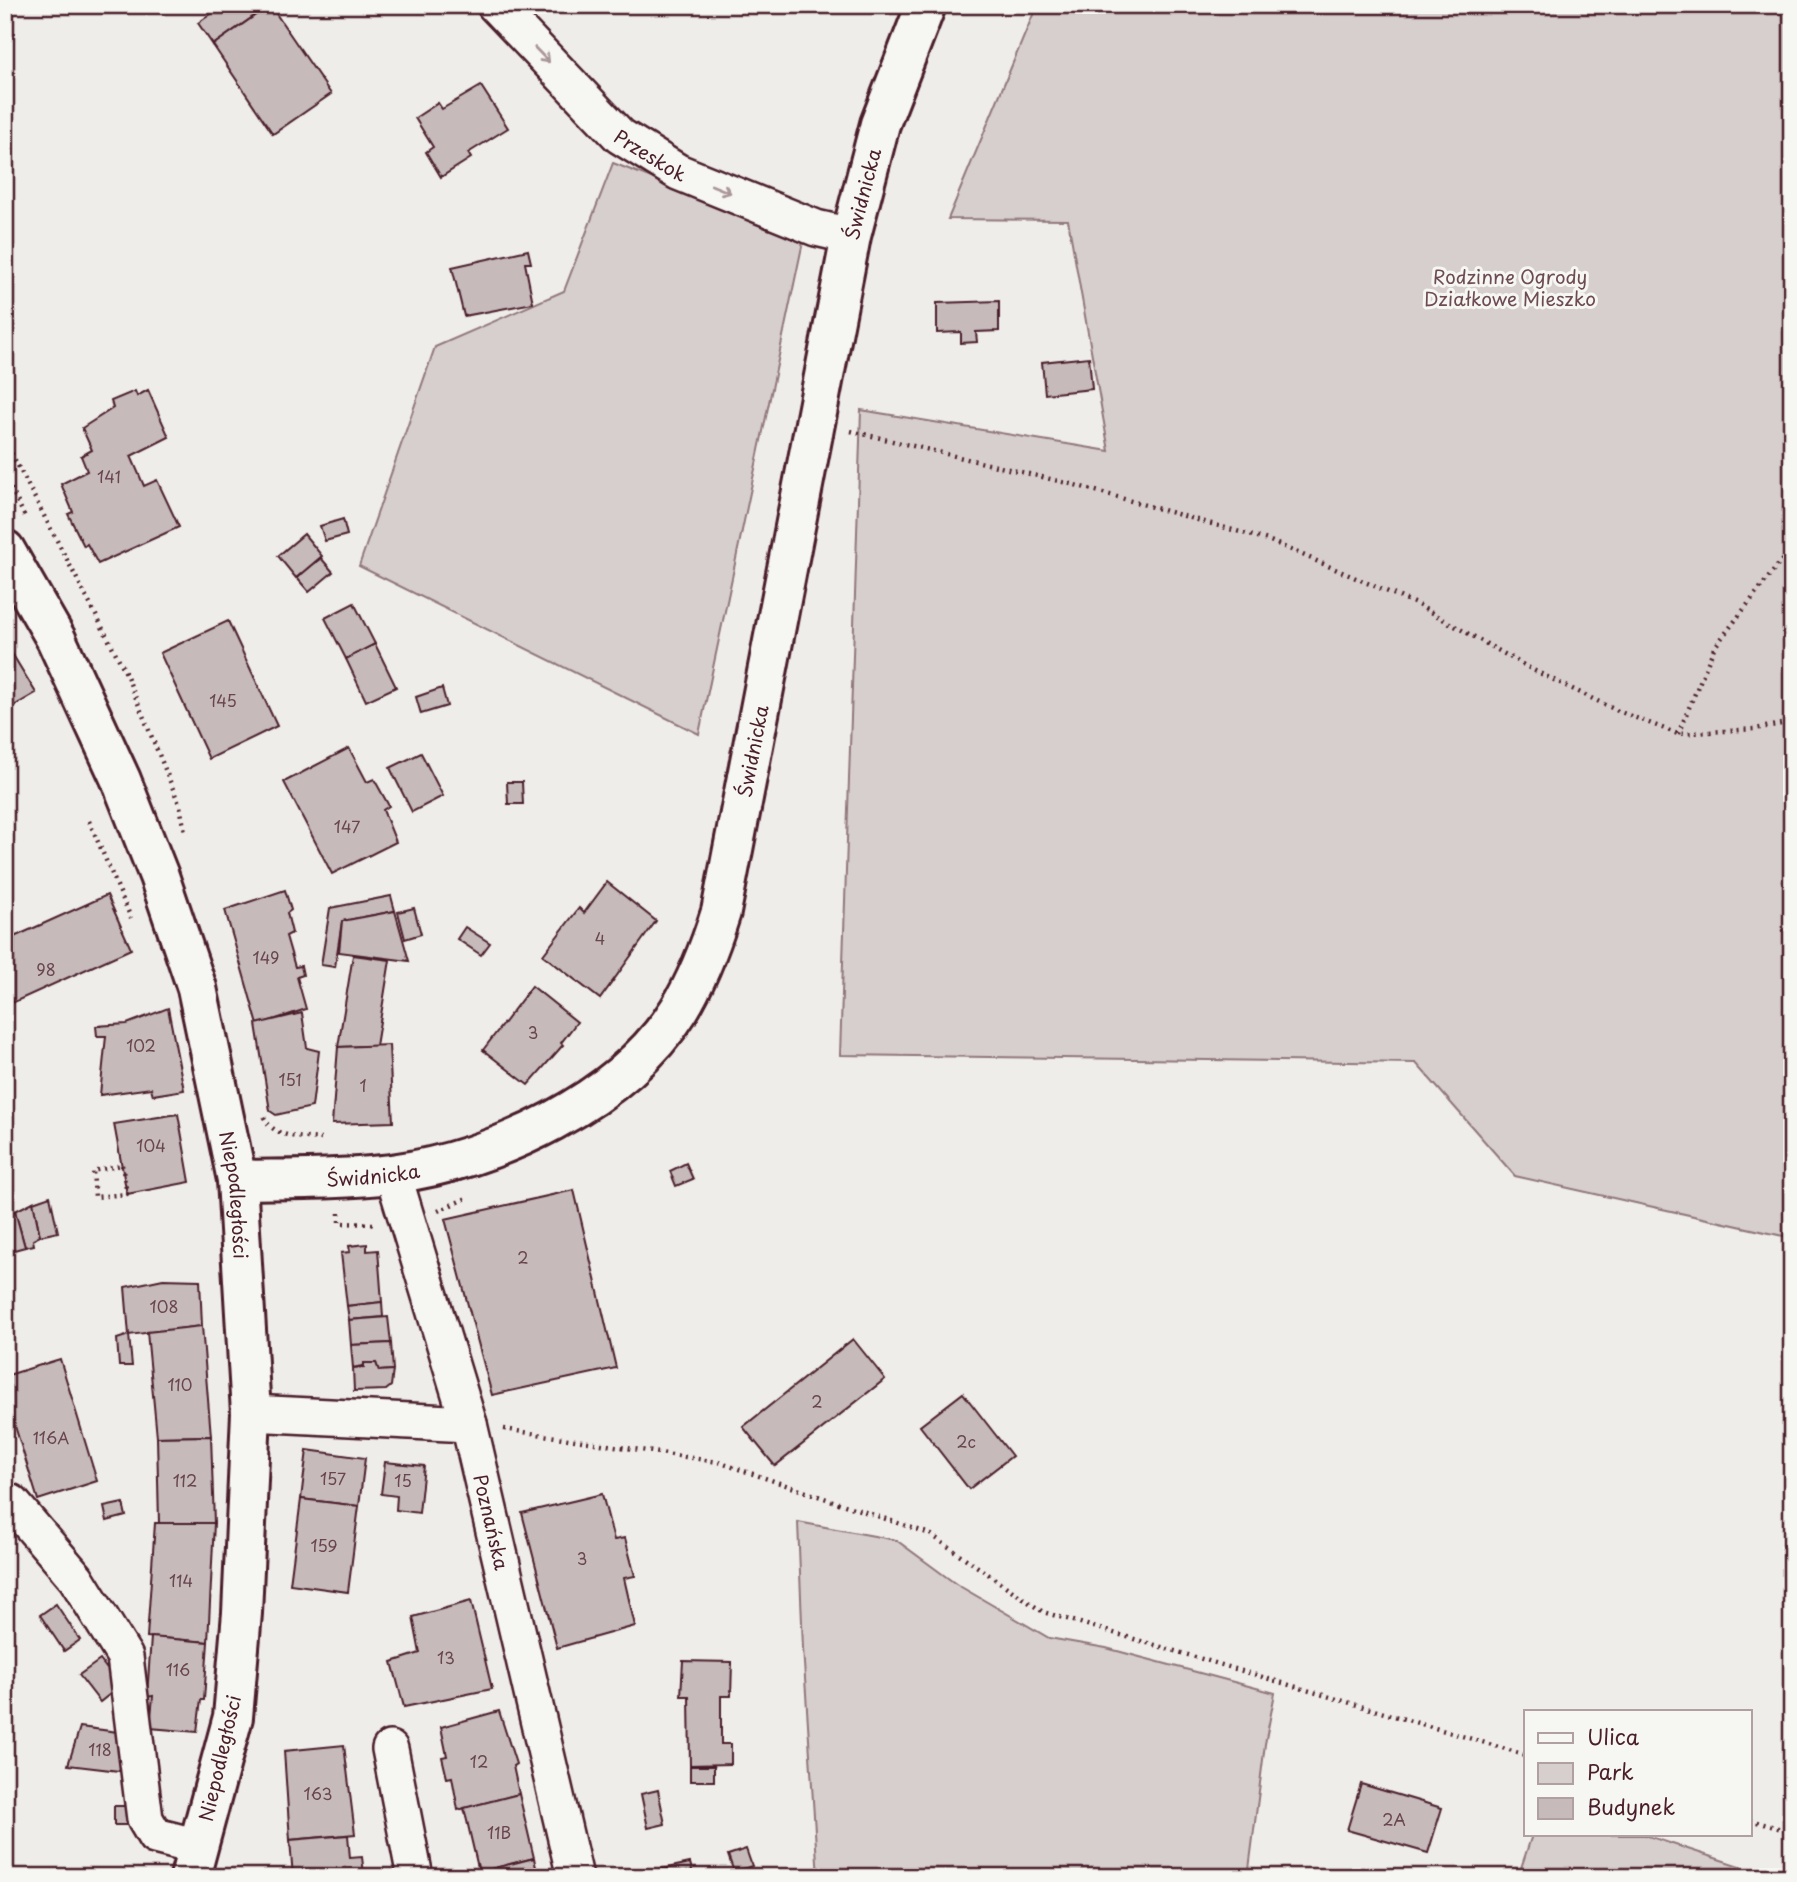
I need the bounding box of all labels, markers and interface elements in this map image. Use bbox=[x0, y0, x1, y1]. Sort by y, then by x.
one-way arrow bbox=[533, 46, 550, 63]
street label: Przeskok bbox=[609, 122, 691, 188]
street label: Świdnicka bbox=[837, 145, 887, 243]
one-way arrow bbox=[710, 184, 731, 197]
park label: Rodzinne Ogrody Działkowe Mieszko bbox=[1424, 262, 1596, 312]
house number: 141 bbox=[97, 464, 121, 488]
house number: 145 bbox=[209, 688, 237, 712]
street label: Świdnicka bbox=[729, 702, 775, 800]
house number: 147 bbox=[334, 814, 360, 838]
house number: 4 bbox=[595, 926, 605, 950]
house number: 149 bbox=[253, 945, 279, 969]
house number: 98 bbox=[36, 957, 56, 981]
house number: 3 bbox=[528, 1020, 538, 1044]
house number: 102 bbox=[126, 1033, 156, 1057]
house number: 151 bbox=[278, 1067, 302, 1091]
house number: 1 bbox=[359, 1073, 367, 1097]
street label: Niepodległości bbox=[213, 1128, 256, 1260]
house number: 104 bbox=[136, 1133, 166, 1157]
street label: Świdnicka bbox=[326, 1156, 422, 1193]
house number: 2 bbox=[517, 1245, 529, 1269]
house number: 108 bbox=[150, 1294, 178, 1318]
house number: 110 bbox=[167, 1372, 193, 1396]
house number: 2 bbox=[811, 1389, 823, 1413]
house number: 116A bbox=[33, 1425, 69, 1449]
house number: 2c bbox=[956, 1429, 976, 1453]
house number: 157 bbox=[320, 1466, 346, 1490]
house number: 112 bbox=[173, 1468, 197, 1492]
house number: 15 bbox=[394, 1468, 412, 1492]
street label: Poznańska bbox=[467, 1471, 517, 1573]
house number: 159 bbox=[310, 1533, 338, 1557]
house number: 3 bbox=[577, 1546, 587, 1570]
house number: 114 bbox=[169, 1568, 193, 1592]
house number: 13 bbox=[437, 1645, 455, 1669]
house number: 116 bbox=[166, 1657, 190, 1681]
street label: Niepodległości bbox=[191, 1692, 247, 1824]
legend bbox=[1524, 1710, 1752, 1836]
text: Ulica bbox=[1587, 1720, 1640, 1752]
house number: 118 bbox=[88, 1737, 112, 1761]
house number: 12 bbox=[470, 1749, 488, 1773]
text: Park bbox=[1587, 1755, 1634, 1787]
house number: 163 bbox=[303, 1781, 333, 1805]
text: Budynek bbox=[1587, 1790, 1676, 1822]
house number: 2A bbox=[1382, 1807, 1406, 1831]
house number: 11B bbox=[487, 1820, 511, 1844]

